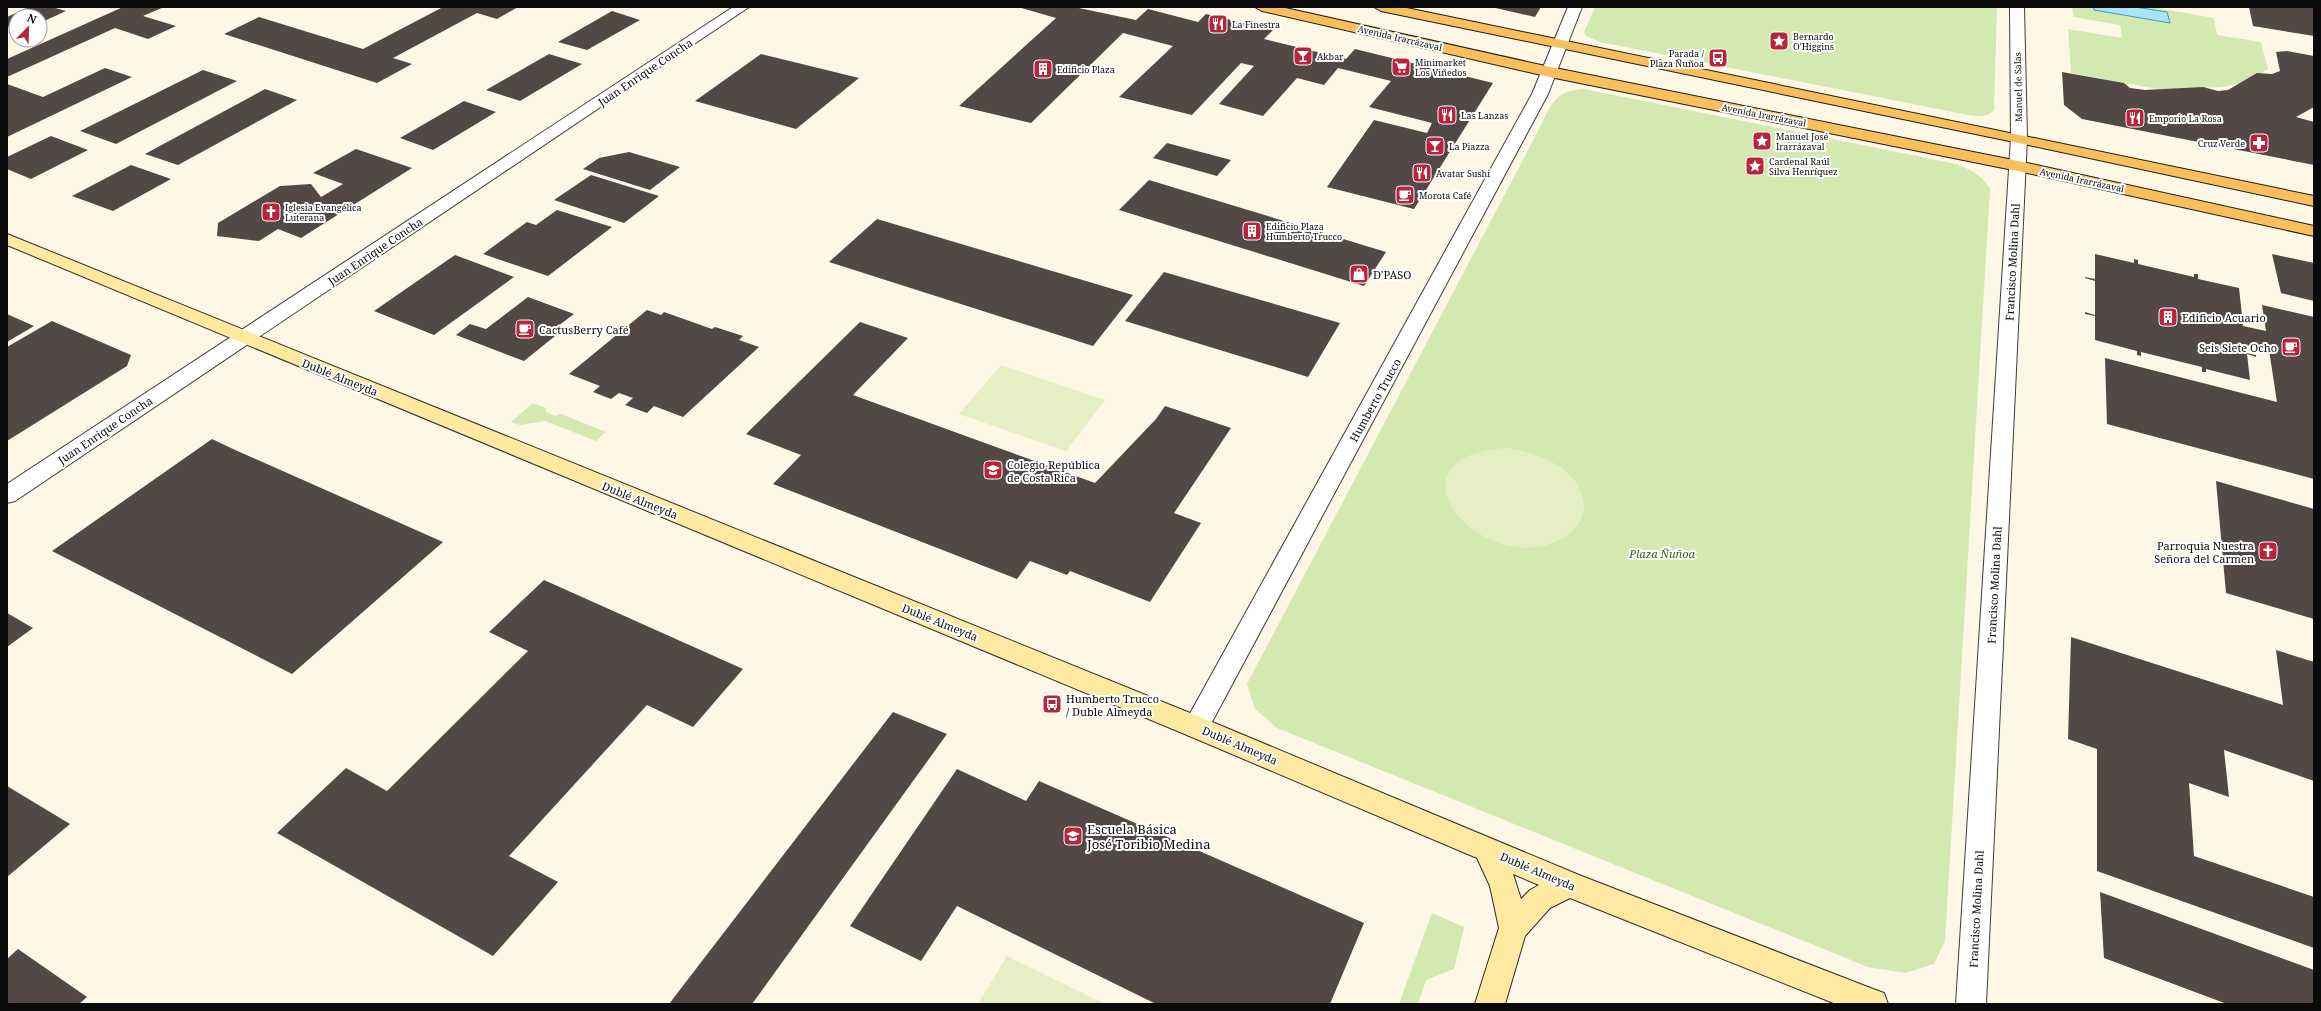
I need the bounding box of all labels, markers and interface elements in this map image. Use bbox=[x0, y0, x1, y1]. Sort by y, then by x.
north arrow bbox=[8, 8, 48, 48]
text: N bbox=[25, 10, 39, 27]
restaurant icon: La Finestra bbox=[1207, 13, 1229, 35]
place label: La Finestra bbox=[1232, 18, 1280, 31]
street label: Avenida Irarrázaval bbox=[1357, 22, 1444, 54]
place icon: Bernardo O'Higgins bbox=[1768, 30, 1790, 52]
place label: Bernardo O'Higgins bbox=[1793, 30, 1834, 53]
street label: Juan Enrique Concha bbox=[594, 35, 695, 110]
bar icon: Akbar bbox=[1292, 45, 1314, 67]
place label: Parada / Plaza Ñuñoa bbox=[1650, 47, 1704, 70]
bus stop icon: Parada / Plaza Ñuñoa bbox=[1707, 47, 1729, 69]
place label: Akbar bbox=[1317, 50, 1344, 63]
street label: Manuel de Salas bbox=[2011, 52, 2025, 122]
supermarket icon: Minimarket Los Viñedos bbox=[1390, 56, 1412, 78]
place label: Minimarket Los Viñedos bbox=[1415, 56, 1467, 79]
building icon: Edificio Plaza bbox=[1032, 58, 1054, 80]
place label: Edificio Plaza bbox=[1057, 63, 1115, 76]
street label: Avenida Irarrázaval bbox=[1721, 100, 1808, 130]
restaurant icon: Las Lanzas bbox=[1436, 104, 1458, 126]
restaurant icon: Emporio La Rosa bbox=[2124, 107, 2146, 129]
place label: Las Lanzas bbox=[1461, 109, 1508, 122]
place label: Emporio La Rosa bbox=[2149, 112, 2222, 125]
place icon: Manuel José Irarrázaval bbox=[1751, 130, 1773, 152]
place label: Manuel José Irarrázaval bbox=[1776, 130, 1828, 153]
pharmacy icon: Cruz Verde bbox=[2248, 132, 2270, 154]
bar icon: La Piazza bbox=[1424, 135, 1446, 157]
place label: Cruz Verde bbox=[2198, 137, 2245, 150]
place label: La Piazza bbox=[1449, 140, 1490, 153]
place icon: Cardenal Raúl Silva Henríquez bbox=[1744, 155, 1766, 177]
place label: Cardenal Raúl Silva Henríquez bbox=[1769, 155, 1838, 178]
restaurant icon: Avatar Sushi bbox=[1411, 162, 1433, 184]
street label: Avenida Irarrázaval bbox=[2039, 165, 2126, 195]
place label: Avatar Sushi bbox=[1436, 167, 1490, 180]
cafe icon: Morota Café bbox=[1394, 184, 1416, 206]
place label: Morota Café bbox=[1419, 189, 1472, 202]
church icon: Iglesia Evangélica Luterana bbox=[260, 201, 282, 223]
place label: Iglesia Evangélica Luterana bbox=[285, 201, 362, 224]
street label: Francisco Molina Dahl bbox=[2001, 202, 2023, 321]
street label: Juan Enrique Concha bbox=[324, 214, 425, 289]
building icon: Edificio Plaza Humberto Trucco bbox=[1241, 220, 1263, 242]
place label: Edificio Plaza Humberto Trucco bbox=[1266, 220, 1342, 243]
shop icon: D'PASO bbox=[1348, 263, 1370, 285]
place label: D'PASO bbox=[1373, 267, 1411, 282]
building icon: Edificio Acuario bbox=[2157, 306, 2179, 328]
place label: Edificio Acuario bbox=[2182, 310, 2266, 325]
cafe icon: CactusBerry Café bbox=[514, 318, 536, 340]
place label: CactusBerry Café bbox=[539, 322, 629, 337]
cafe icon: Seis Siete Ocho bbox=[2280, 336, 2302, 358]
place label: Seis Siete Ocho bbox=[2199, 340, 2277, 355]
street label: Dublé Almeyda bbox=[300, 355, 380, 399]
street label: Humberto Trucco bbox=[1346, 356, 1404, 444]
street label: Juan Enrique Concha bbox=[54, 393, 155, 468]
place label: Colegio República de Costa Rica bbox=[1007, 457, 1100, 485]
school or university icon: Colegio República de Costa Rica bbox=[982, 459, 1004, 481]
street label: Dublé Almeyda bbox=[600, 478, 680, 522]
street label: Francisco Molina Dahl bbox=[1983, 525, 2005, 644]
place label: Parroquia Nuestra Señora del Carmen bbox=[2154, 538, 2254, 566]
church icon: Parroquia Nuestra Señora del Carmen bbox=[2257, 540, 2279, 562]
park label: Plaza Ñuñoa bbox=[1628, 546, 1695, 561]
street label: Dublé Almeyda bbox=[900, 600, 980, 644]
place label: Humberto Trucco / Duble Almeyda bbox=[1066, 691, 1159, 719]
bus stop icon: Humberto Trucco / Duble Almeyda bbox=[1041, 693, 1063, 715]
street label: Dublé Almeyda bbox=[1200, 722, 1280, 768]
place label: Escuela Básica José Toribio Medina bbox=[1086, 820, 1210, 853]
school or university icon: Escuela Básica José Toribio Medina bbox=[1062, 825, 1084, 847]
street label: Dublé Almeyda bbox=[1498, 848, 1578, 894]
street label: Francisco Molina Dahl bbox=[1965, 849, 1987, 968]

